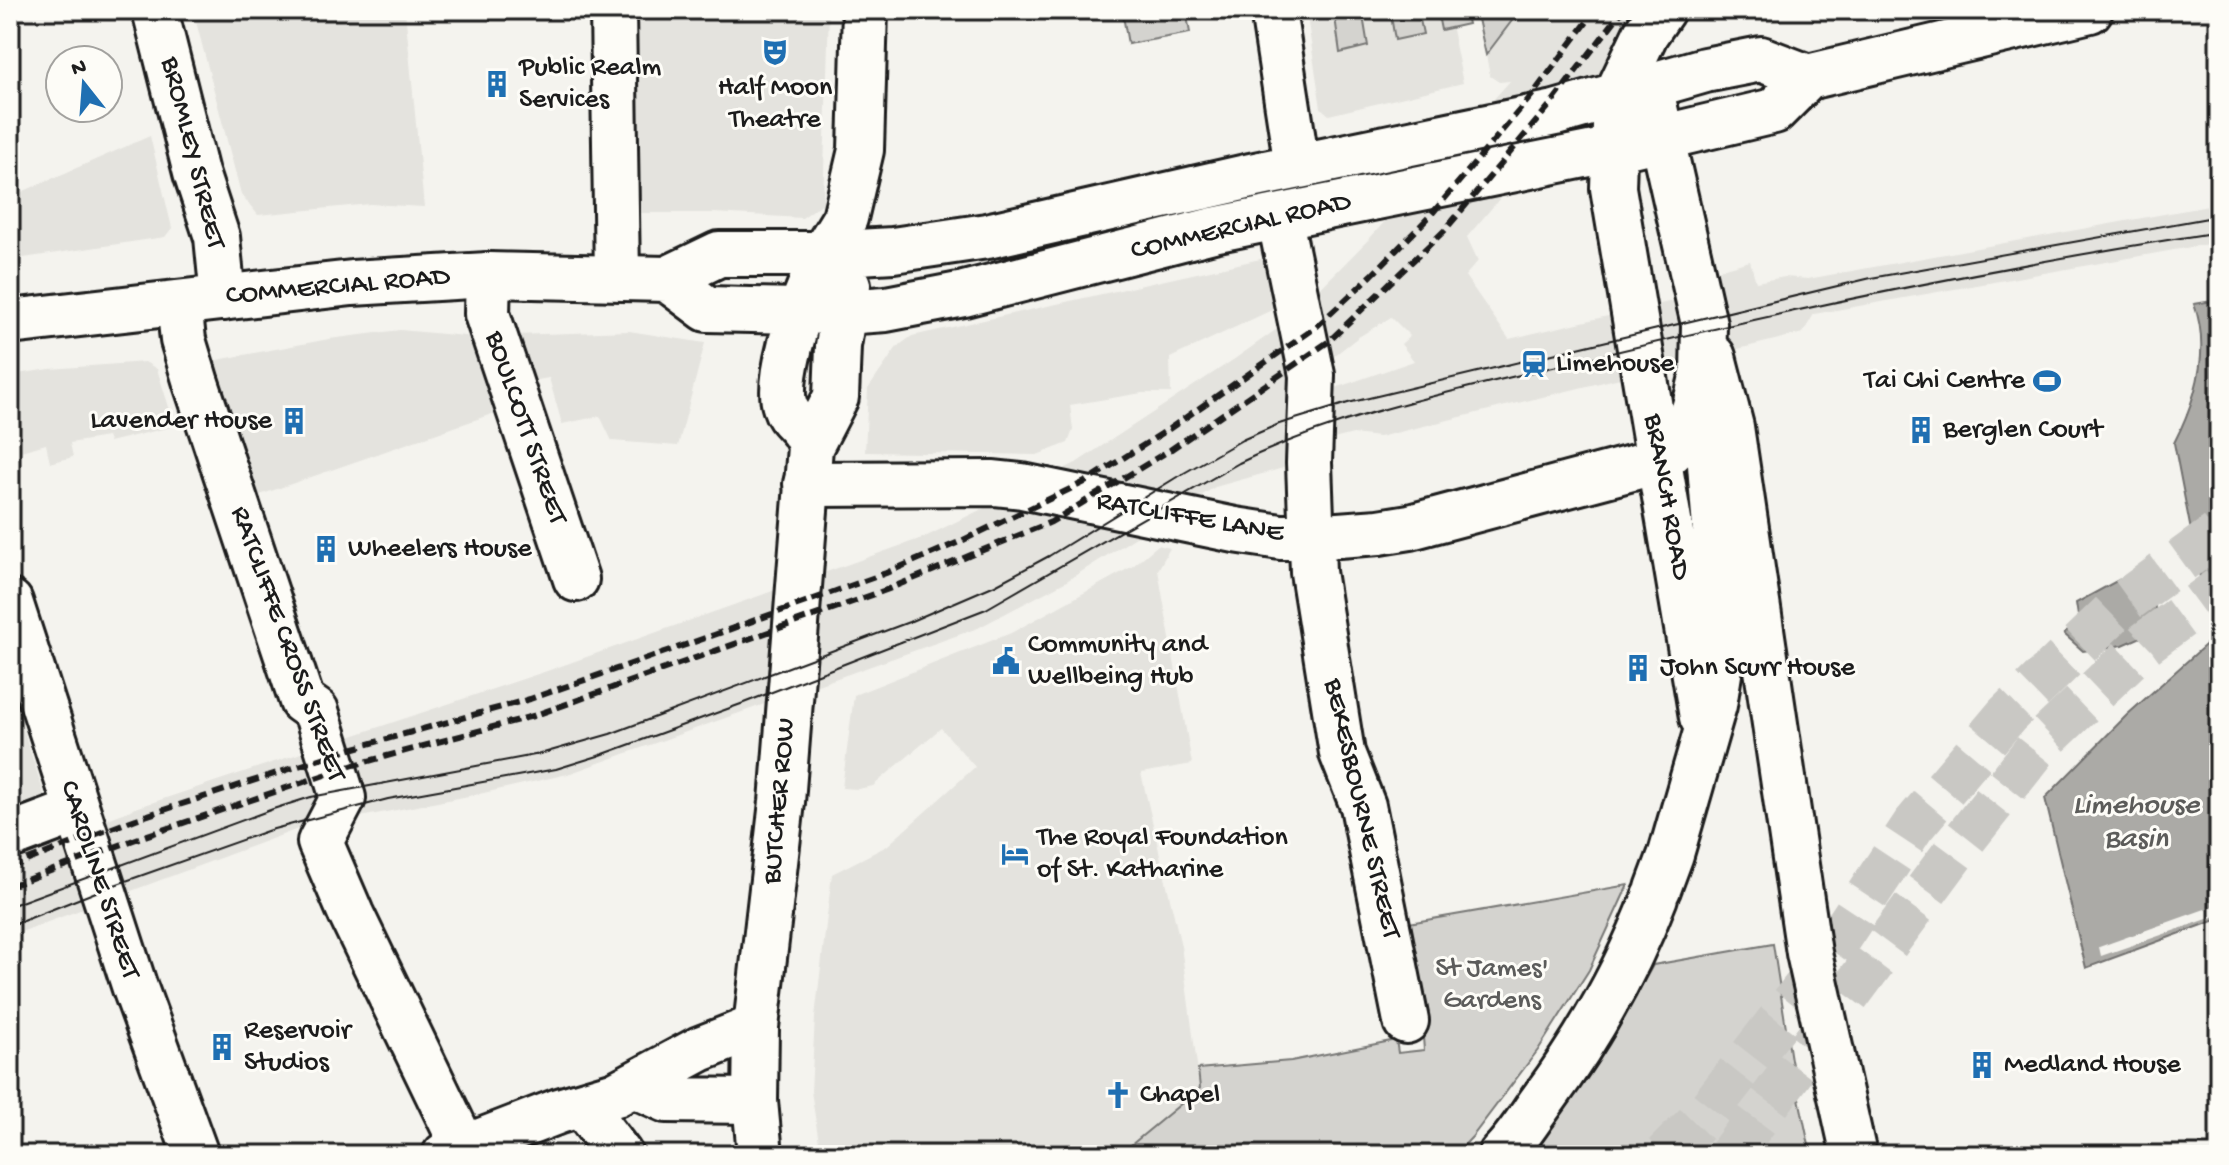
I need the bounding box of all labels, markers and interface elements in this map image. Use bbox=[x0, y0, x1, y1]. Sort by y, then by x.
theatre icon: Half Moon Theatre bbox=[760, 37, 790, 67]
north arrow bbox=[44, 44, 124, 124]
place label: Public Realm Services bbox=[518, 52, 662, 117]
street label: BROMLEY STREET bbox=[152, 53, 232, 254]
text: N bbox=[69, 54, 90, 83]
building icon: Public Realm Services bbox=[482, 69, 512, 99]
place label: Half Moon Theatre bbox=[718, 72, 833, 137]
street label: COMMERCIAL ROAD bbox=[1128, 185, 1355, 268]
street label: COMMERCIAL ROAD bbox=[225, 261, 452, 313]
street label: BOULCOTT STREET bbox=[476, 326, 574, 530]
place label: Limehouse bbox=[1556, 348, 1675, 381]
station icon: Limehouse bbox=[1519, 349, 1549, 379]
place label: Tai Chi Centre bbox=[1862, 365, 2026, 398]
sports icon: Tai Chi Centre bbox=[2032, 366, 2062, 396]
place label: Lavender House bbox=[90, 405, 273, 438]
building icon: Lavender House bbox=[279, 406, 309, 436]
street label: BRANCH ROAD bbox=[1635, 410, 1697, 583]
place label: Berglen Court bbox=[1942, 414, 2105, 447]
building icon: Berglen Court bbox=[1906, 415, 1936, 445]
street label: RATCLIFFE LANE bbox=[1094, 485, 1288, 551]
street label: RATCLIFFE CROSS STREET bbox=[222, 502, 353, 787]
place label: Wheelers House bbox=[348, 533, 532, 566]
building icon: Wheelers House bbox=[311, 534, 341, 564]
place label: Community and Wellbeing Hub bbox=[1028, 629, 1210, 694]
public building icon: Community and Wellbeing Hub bbox=[991, 646, 1021, 676]
place label: John Scurr House bbox=[1660, 652, 1855, 685]
building icon: John Scurr House bbox=[1623, 653, 1653, 683]
street label: BEKESBOURNE STREET bbox=[1315, 675, 1407, 944]
street label: BUTCHER ROW bbox=[756, 717, 804, 886]
street label: CAROLINE STREET bbox=[51, 777, 147, 985]
water label: Limehouse Basin bbox=[2073, 789, 2201, 858]
place label: The Royal Foundation of St. Katharine bbox=[1035, 822, 1289, 887]
hotel icon: The Royal Foundation of St. Katharine bbox=[1000, 839, 1030, 869]
park label: St James' Gardens bbox=[1435, 953, 1549, 1018]
place label: Reservoir Studios bbox=[244, 1015, 353, 1080]
building icon: Reservoir Studios bbox=[207, 1032, 237, 1062]
place label: Medland House bbox=[2004, 1049, 2181, 1082]
building icon: Medland House bbox=[1967, 1050, 1997, 1080]
place label: Chapel bbox=[1140, 1079, 1220, 1112]
church icon: Chapel bbox=[1103, 1080, 1133, 1110]

